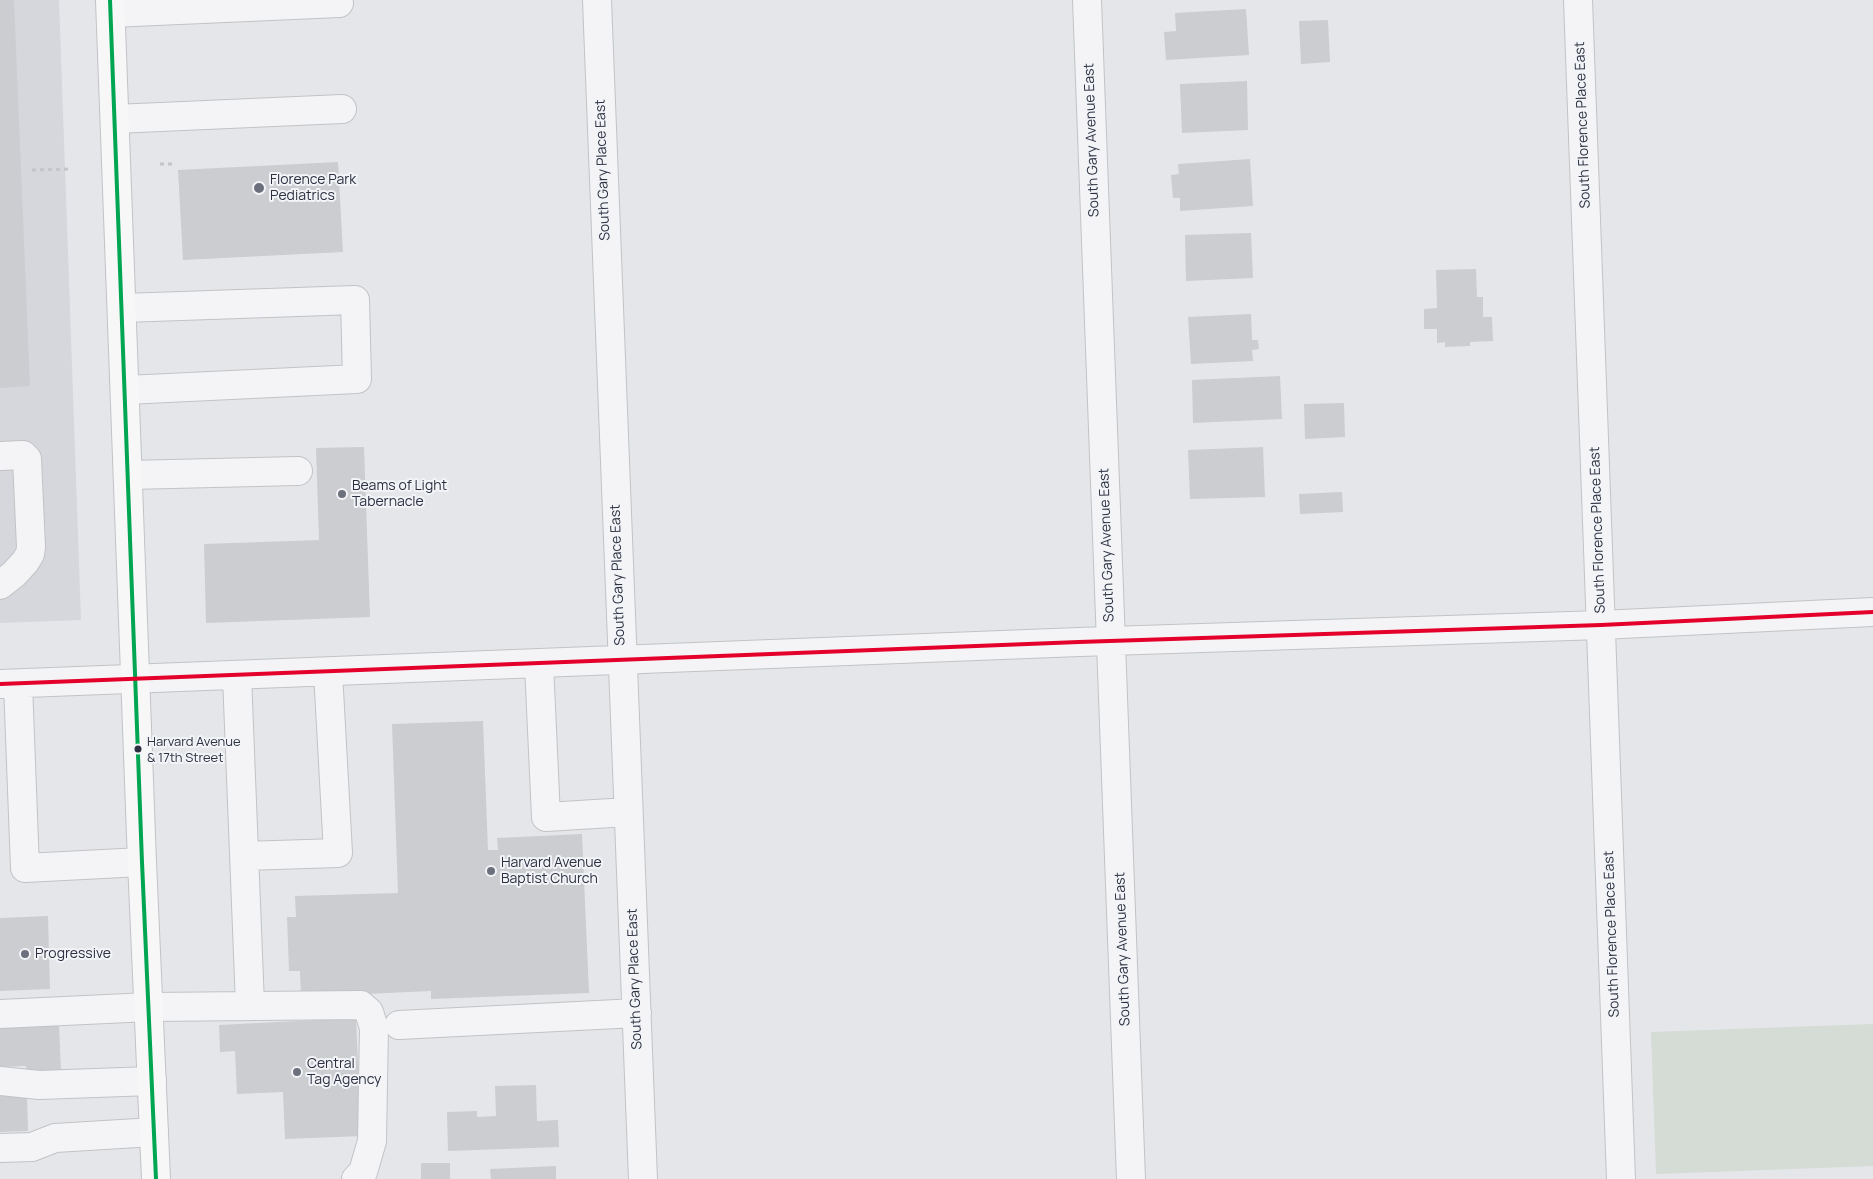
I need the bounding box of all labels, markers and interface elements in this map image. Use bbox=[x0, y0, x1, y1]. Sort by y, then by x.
street label: South Florence Place East bbox=[1572, 41, 1594, 209]
street label: South Gary Avenue East bbox=[1081, 63, 1103, 217]
street label: South Gary Place East bbox=[592, 99, 614, 241]
place label: Florence Park Pediatrics bbox=[270, 172, 356, 204]
marker: Florence Park Pediatrics bbox=[252, 181, 266, 195]
street label: South Florence Place East bbox=[1587, 446, 1609, 614]
street label: South Gary Avenue East bbox=[1096, 468, 1118, 622]
place label: Beams of Light Tabernacle bbox=[352, 478, 447, 511]
marker: Beams of Light Tabernacle bbox=[336, 488, 348, 500]
street label: South Gary Place East bbox=[607, 504, 629, 646]
place label: Harvard Avenue & 17th Street bbox=[147, 734, 241, 765]
marker: Harvard Avenue & 17th Street bbox=[133, 744, 143, 754]
street label: South Florence Place East bbox=[1601, 850, 1623, 1018]
place label: Harvard Avenue Baptist Church bbox=[501, 855, 602, 888]
marker: Harvard Avenue Baptist Church bbox=[485, 865, 497, 877]
street label: South Gary Avenue East bbox=[1112, 872, 1134, 1026]
street label: South Gary Place East bbox=[624, 908, 646, 1050]
place label: Progressive bbox=[35, 946, 111, 962]
marker: Progressive bbox=[19, 948, 31, 960]
place label: Central Tag Agency bbox=[307, 1056, 381, 1088]
marker: Central Tag Agency bbox=[291, 1066, 303, 1078]

